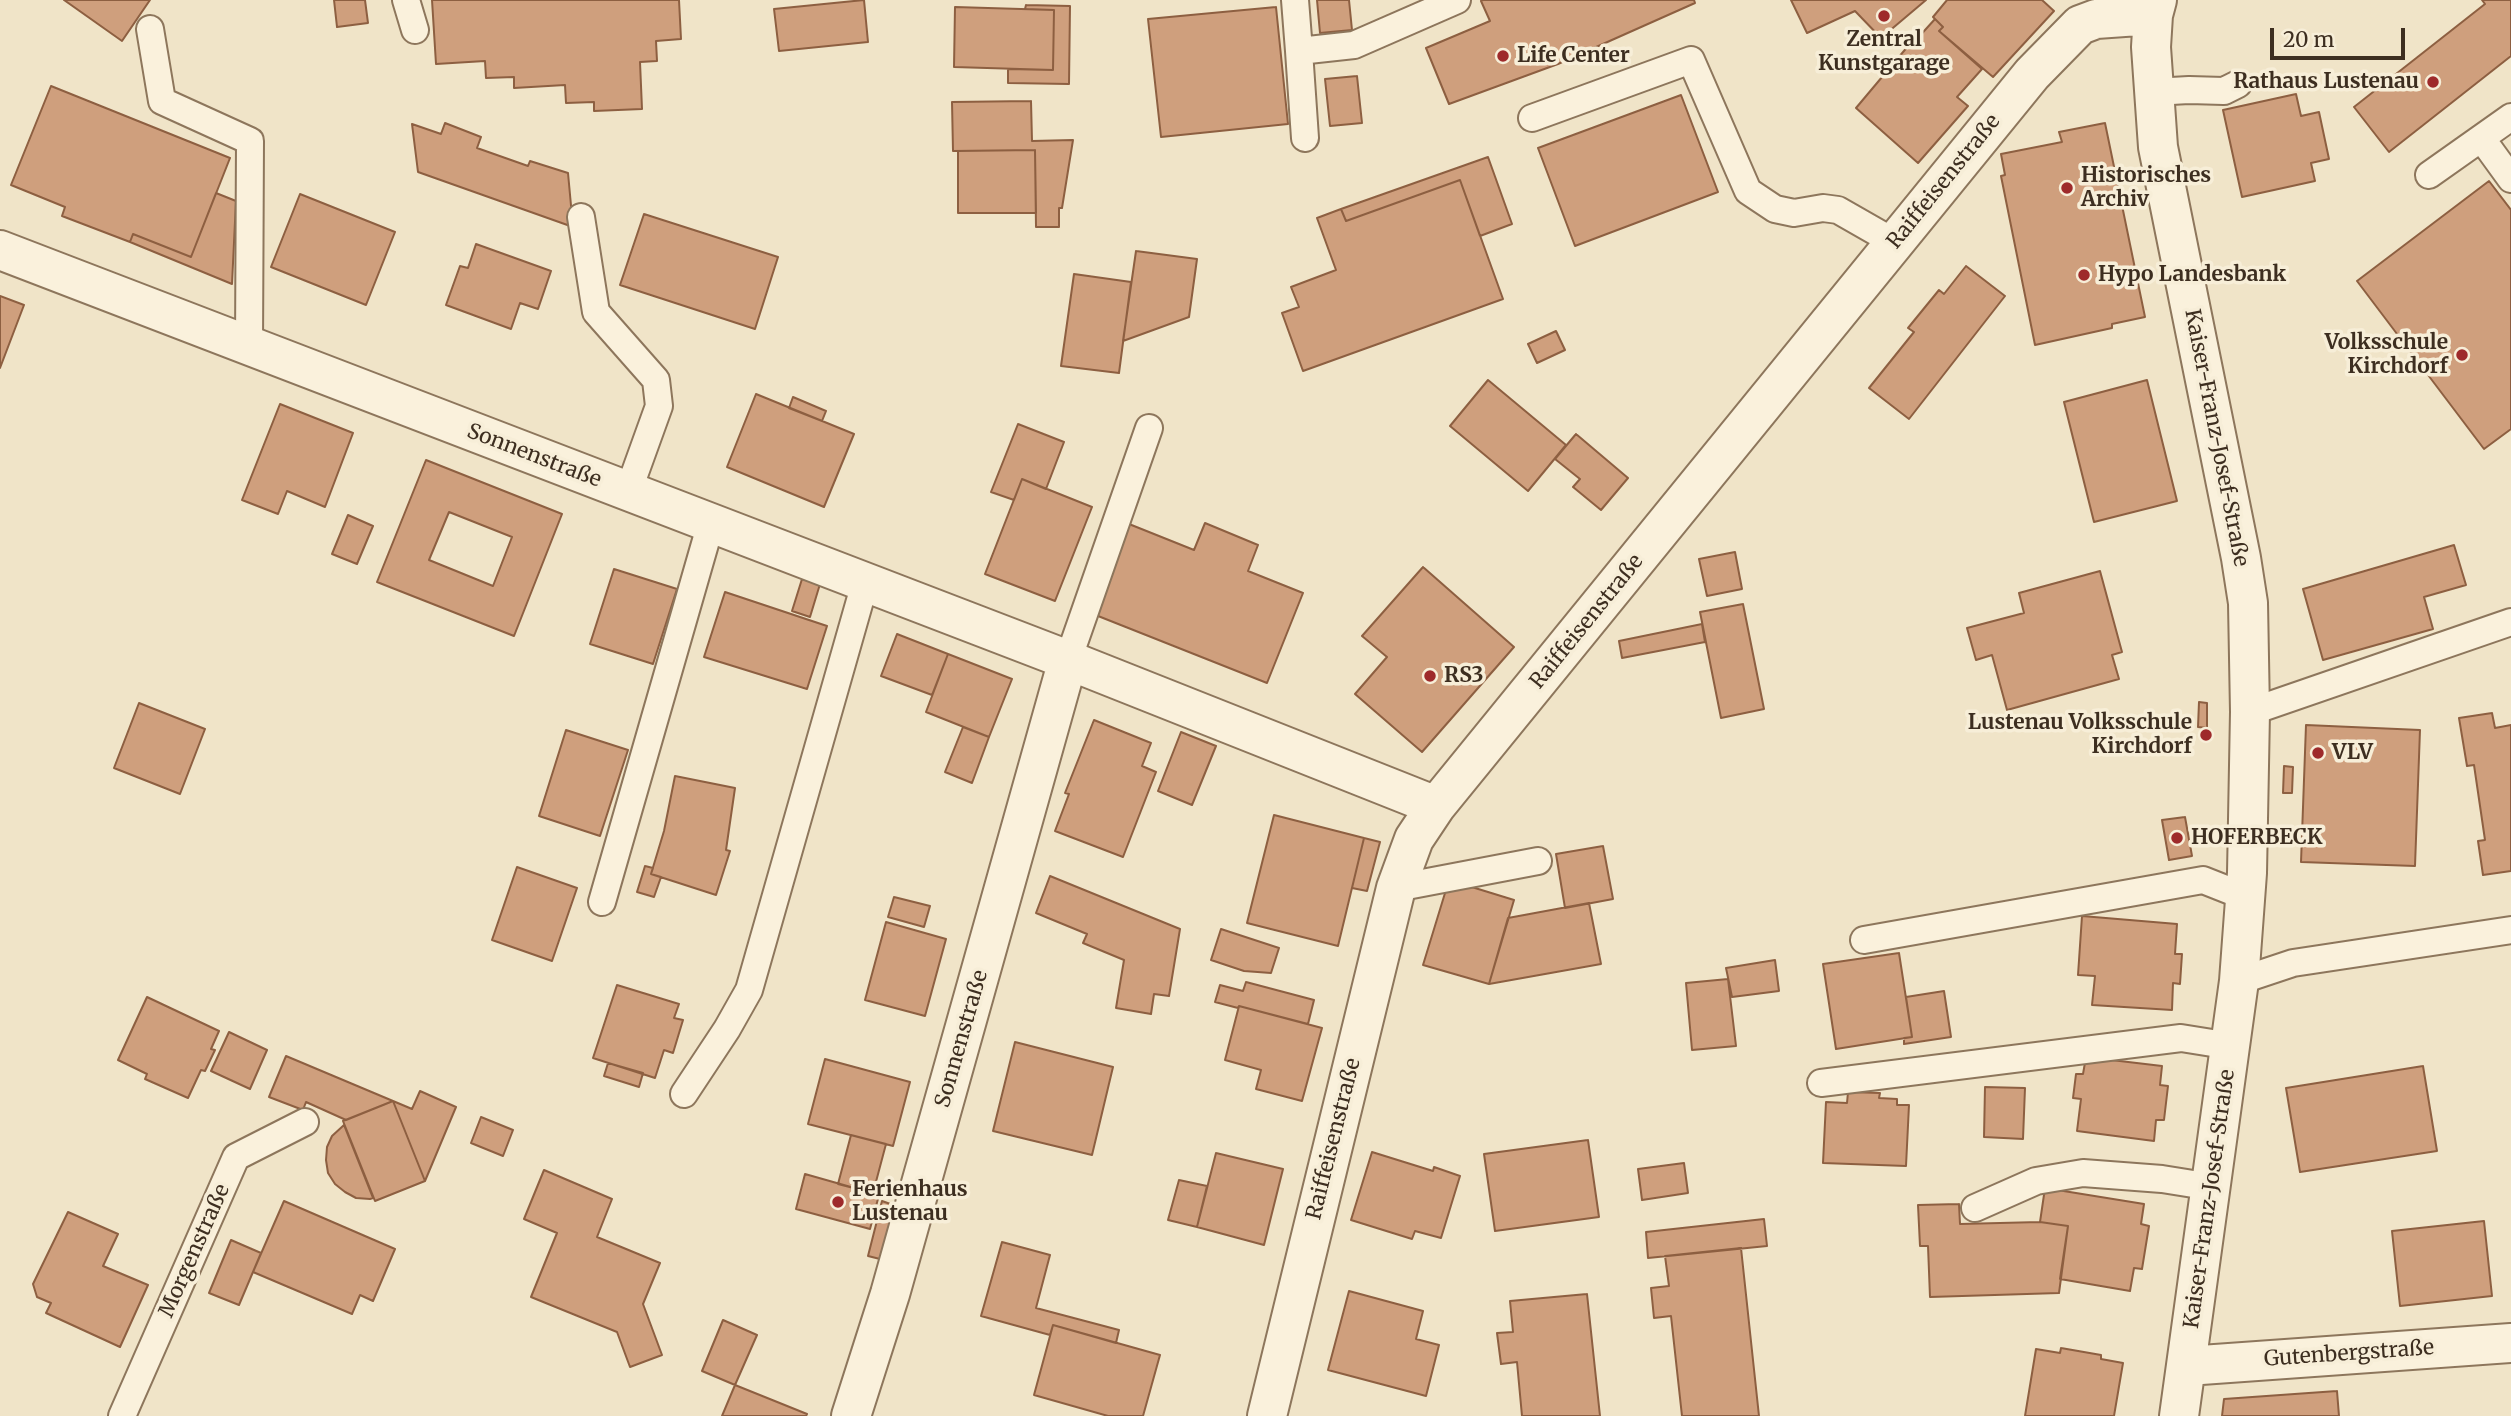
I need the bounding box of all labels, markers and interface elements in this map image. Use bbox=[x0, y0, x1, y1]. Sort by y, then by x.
marker: Zentral Kunstgarage bbox=[1876, 8, 1892, 24]
scale bar bbox=[2273, 14, 2408, 58]
text: 20 m bbox=[2283, 26, 2334, 53]
place label: Zentral Kunstgarage bbox=[1818, 27, 1950, 77]
place label: Life Center bbox=[1517, 43, 1630, 69]
marker: Life Center bbox=[1495, 48, 1511, 64]
place label: Rathaus Lustenau bbox=[2233, 69, 2419, 95]
marker: Rathaus Lustenau bbox=[2425, 74, 2441, 90]
street label: Raiffeisenstraße bbox=[1882, 110, 2006, 254]
place label: Historisches Archiv bbox=[2081, 163, 2211, 213]
marker: Historisches Archiv bbox=[2059, 180, 2075, 196]
place label: Hypo Landesbank bbox=[2098, 262, 2286, 288]
marker: Hypo Landesbank bbox=[2076, 267, 2092, 283]
street label: Kaiser-Franz-Josef-Straße bbox=[2179, 307, 2253, 569]
place label: Volksschule Kirchdorf bbox=[2325, 330, 2448, 380]
marker: Volksschule Kirchdorf bbox=[2454, 347, 2470, 363]
street label: Sonnenstraße bbox=[463, 419, 605, 493]
street label: Raiffeisenstraße bbox=[1525, 550, 1649, 694]
place label: RS3 bbox=[1444, 663, 1484, 689]
marker: RS3 bbox=[1422, 668, 1438, 684]
place label: Lustenau Volksschule Kirchdorf bbox=[1968, 710, 2192, 760]
marker: Lustenau Volksschule Kirchdorf bbox=[2198, 727, 2214, 743]
place label: VLV bbox=[2332, 740, 2373, 766]
marker: VLV bbox=[2310, 745, 2326, 761]
place label: HOFERBECK bbox=[2191, 825, 2322, 851]
marker: HOFERBECK bbox=[2169, 830, 2185, 846]
street label: Sonnenstraße bbox=[930, 967, 994, 1111]
street label: Raiffeisenstraße bbox=[1302, 1056, 1366, 1222]
street label: Kaiser-Franz-Josef-Straße bbox=[2179, 1068, 2241, 1330]
place label: Ferienhaus Lustenau bbox=[852, 1177, 968, 1227]
street label: Morgenstraße bbox=[154, 1180, 236, 1322]
marker: Ferienhaus Lustenau bbox=[830, 1194, 846, 1210]
street label: Gutenbergstraße bbox=[2263, 1335, 2435, 1373]

